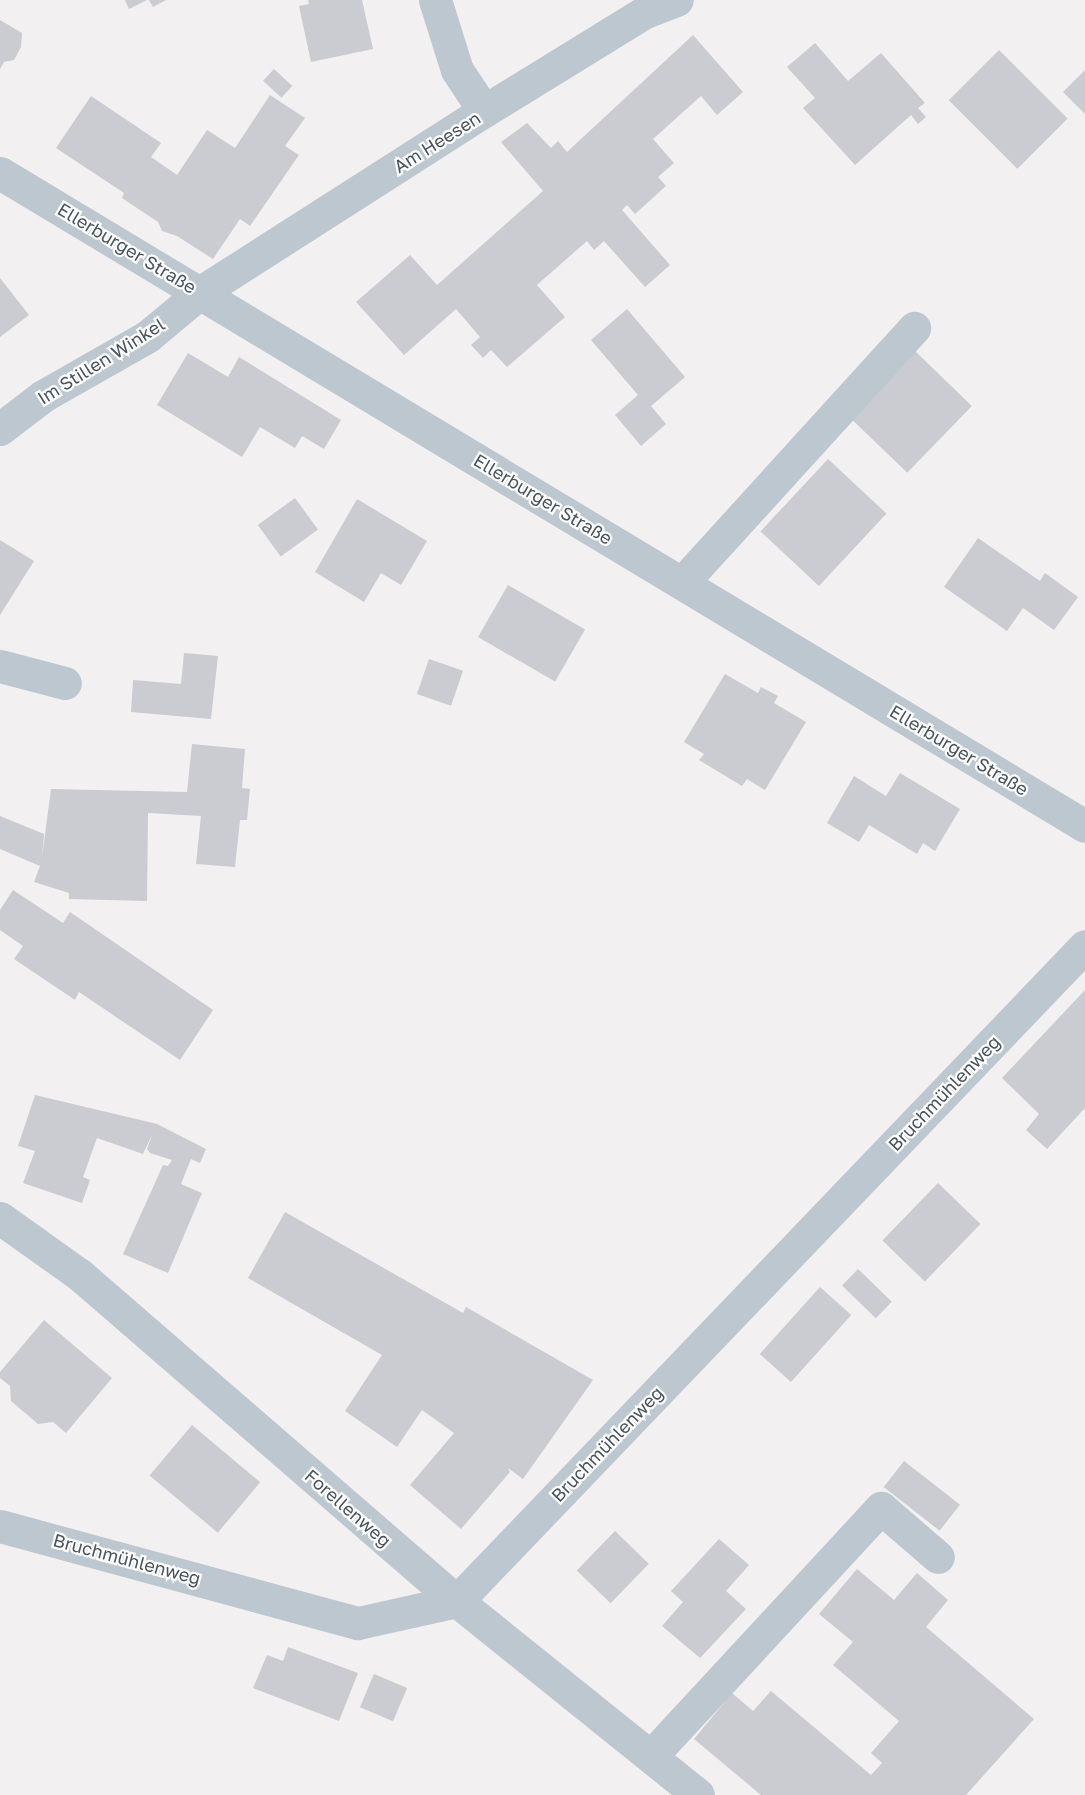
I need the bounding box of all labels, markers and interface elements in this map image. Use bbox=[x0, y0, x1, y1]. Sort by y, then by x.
street label: Am Heesen bbox=[390, 107, 484, 177]
street label: Ellerburger Straße bbox=[54, 198, 200, 298]
street label: Im Stillen Winkel bbox=[33, 313, 169, 409]
street label: Ellerburger Straße bbox=[470, 449, 616, 549]
street label: Ellerburger Straße bbox=[886, 700, 1032, 800]
street label: Bruchmühlenweg bbox=[884, 1031, 1004, 1155]
street label: Bruchmühlenweg bbox=[547, 1382, 667, 1506]
street label: Forellenweg bbox=[300, 1465, 396, 1551]
street label: Bruchmühlenweg bbox=[51, 1529, 203, 1589]

